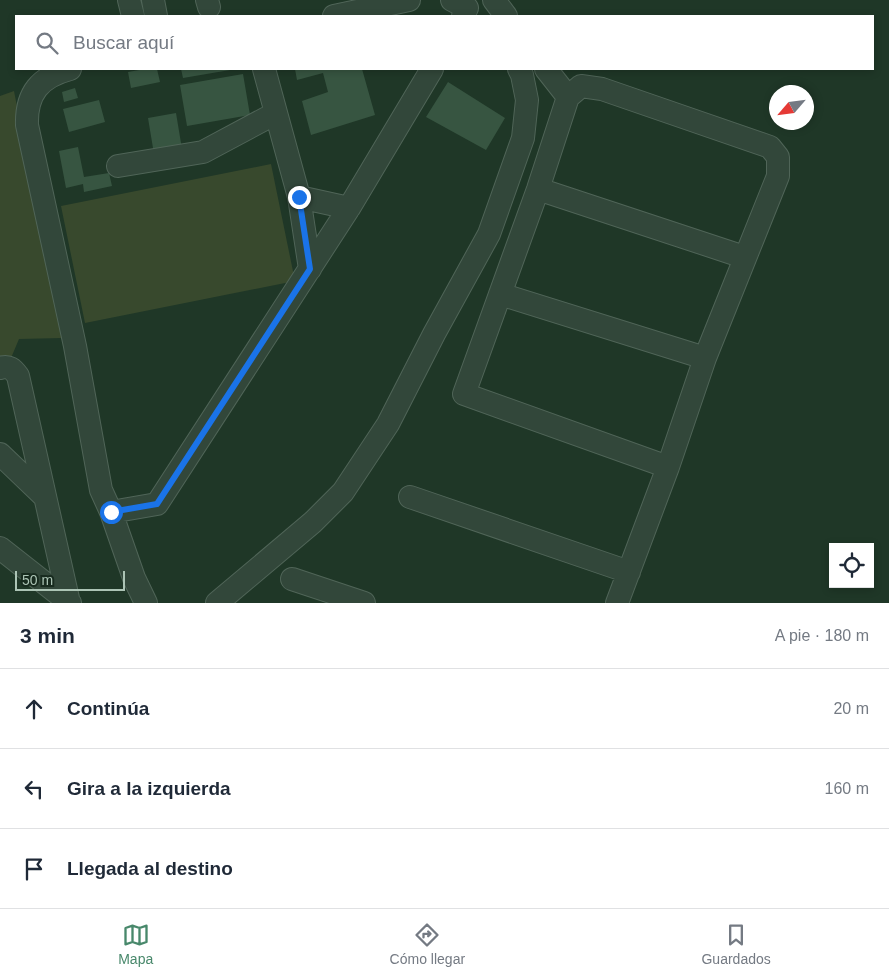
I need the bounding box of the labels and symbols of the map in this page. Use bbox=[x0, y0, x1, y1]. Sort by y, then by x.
north arrow bbox=[769, 85, 814, 130]
route end bbox=[288, 186, 311, 209]
route start bbox=[100, 501, 123, 524]
scale bar bbox=[15, 568, 125, 591]

